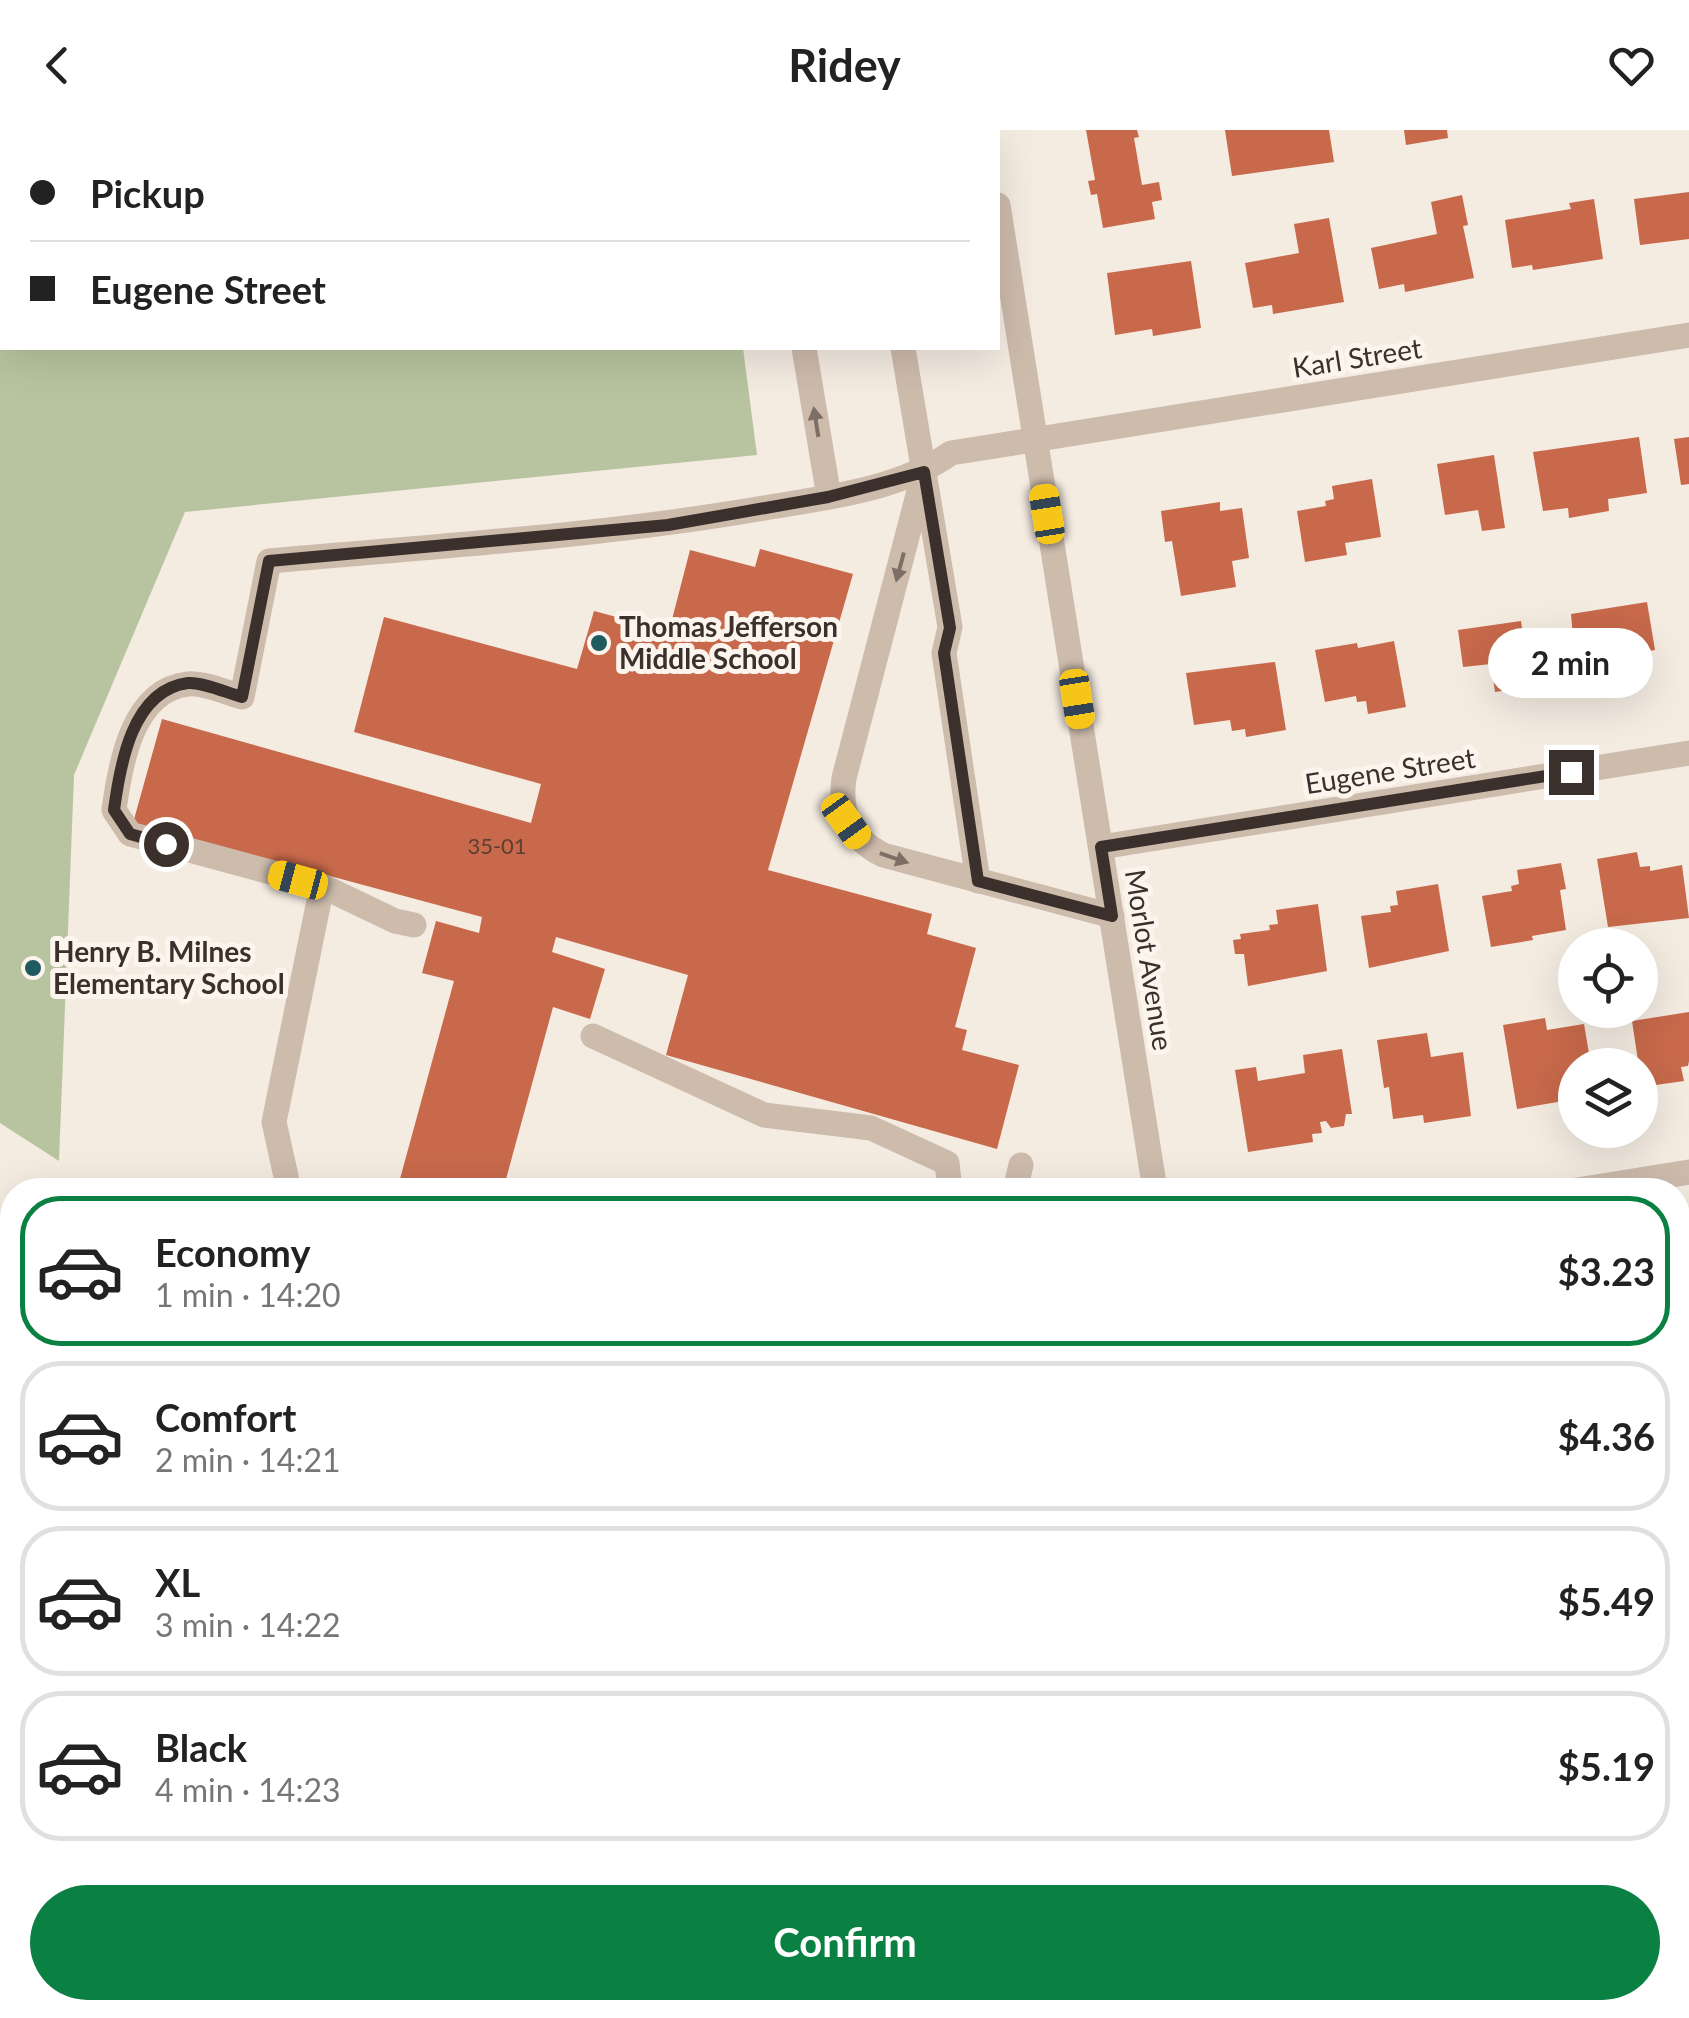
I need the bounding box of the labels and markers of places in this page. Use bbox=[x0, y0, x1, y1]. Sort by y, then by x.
place label: Thomas Jefferson Middle School bbox=[619, 609, 838, 675]
marker: Thomas Jefferson Middle School bbox=[588, 632, 610, 654]
place label: Henry B. Milnes Elementary School bbox=[53, 934, 285, 1000]
marker: Henry B. Milnes Elementary School bbox=[22, 957, 44, 979]

